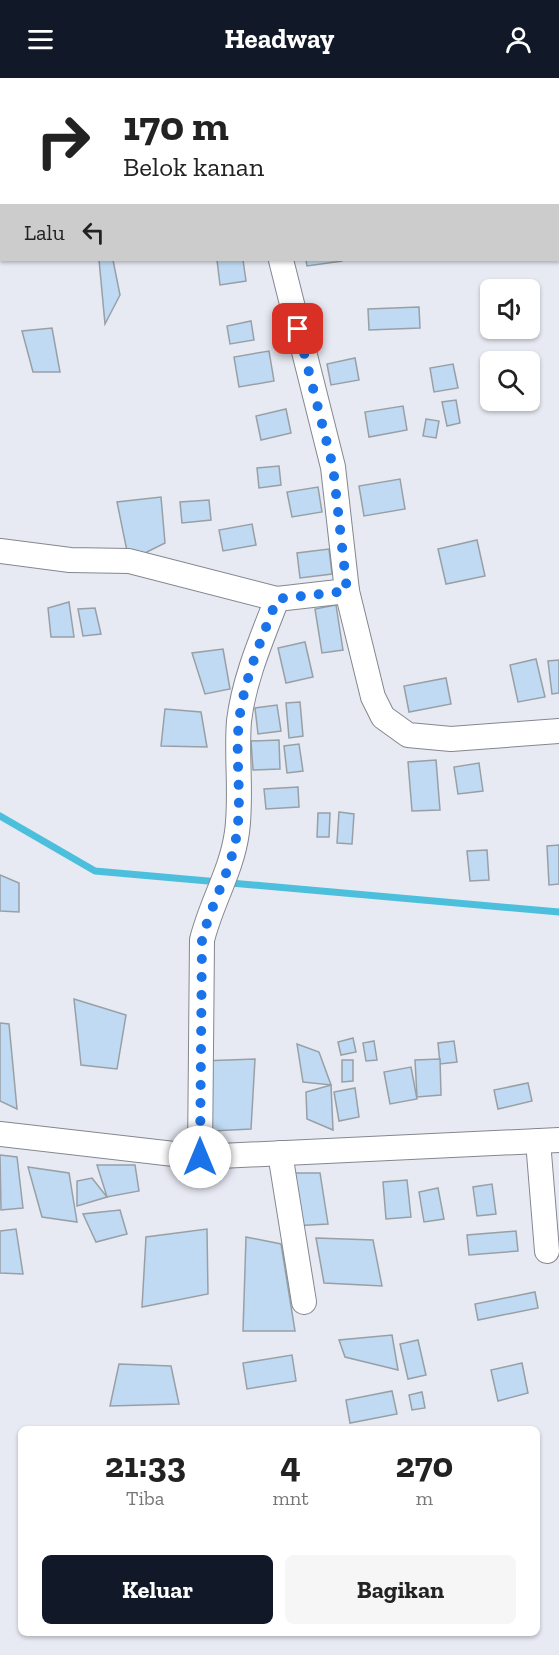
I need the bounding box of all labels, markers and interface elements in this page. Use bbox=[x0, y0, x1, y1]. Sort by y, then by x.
icon: menu bbox=[24, 23, 57, 56]
text: Headway bbox=[225, 23, 334, 55]
icon: person bbox=[502, 23, 535, 56]
text: 170 m bbox=[123, 100, 229, 151]
icon: right bbox=[24, 102, 102, 180]
text: Belok kanan bbox=[123, 151, 264, 183]
icon: left bbox=[77, 216, 110, 249]
text: Lalu bbox=[24, 219, 65, 246]
map controls bbox=[480, 279, 540, 411]
button: sound bbox=[480, 279, 540, 339]
pin bbox=[272, 303, 323, 354]
icon: arrive bbox=[281, 312, 314, 345]
button: search bbox=[480, 351, 540, 411]
position arrow bbox=[168, 1125, 232, 1189]
text: 21:33 bbox=[105, 1443, 186, 1486]
text: 4 bbox=[280, 1443, 301, 1486]
text: 270 bbox=[395, 1443, 453, 1486]
text: Tiba bbox=[126, 1486, 164, 1510]
text: mnt bbox=[273, 1486, 309, 1510]
text: m bbox=[416, 1486, 433, 1510]
button: Keluar bbox=[42, 1555, 273, 1624]
button: Bagikan bbox=[285, 1555, 516, 1624]

